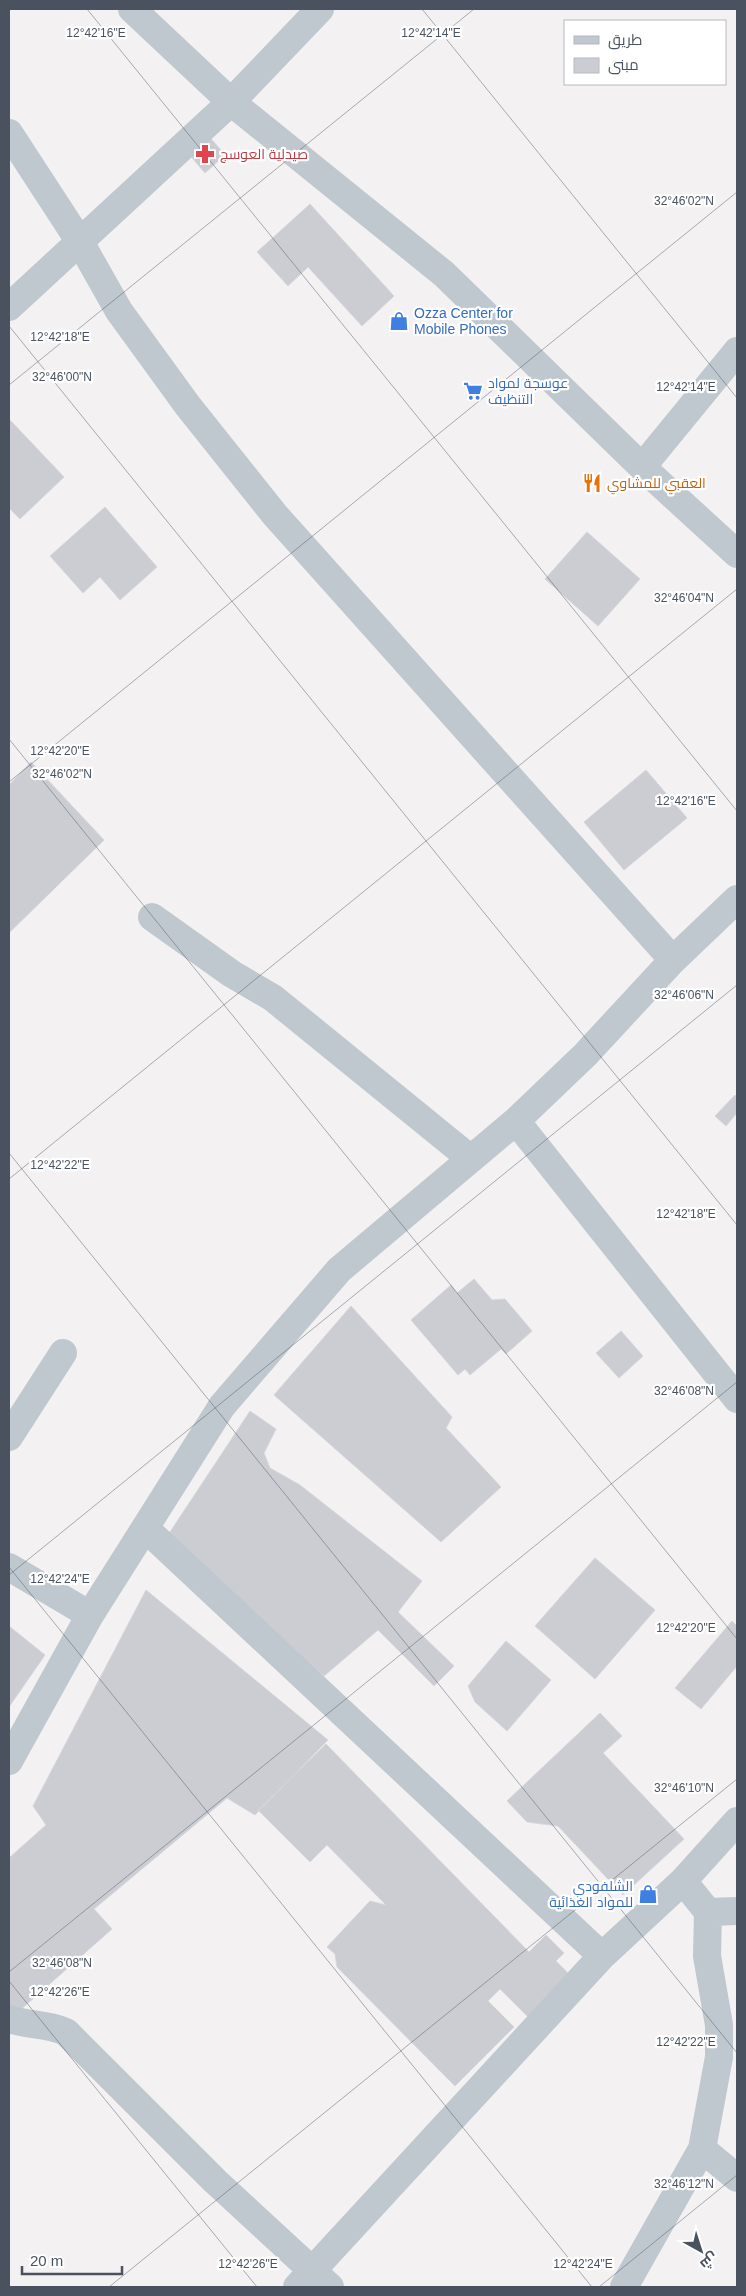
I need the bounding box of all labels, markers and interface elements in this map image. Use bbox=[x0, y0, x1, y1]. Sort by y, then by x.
legend bbox=[564, 20, 726, 85]
text: 12°42'16"E bbox=[66, 26, 126, 40]
text: 12°42'14"E bbox=[401, 26, 461, 40]
text: طريق bbox=[608, 31, 642, 50]
text: مبنى bbox=[608, 56, 639, 75]
pharmacy icon: صيدلية العوسج bbox=[194, 143, 216, 165]
place label: صيدلية العوسج bbox=[220, 146, 308, 163]
text: 32°46'02"N bbox=[654, 194, 714, 208]
place label: Ozza Center for Mobile Phones bbox=[414, 305, 513, 337]
shop icon: Ozza Center for Mobile Phones bbox=[388, 310, 410, 332]
text: 12°42'18"E bbox=[30, 330, 90, 344]
text: 32°46'00"N bbox=[32, 370, 92, 384]
place label: عوسجة لمواد التنظيف bbox=[488, 375, 568, 407]
supermarket icon: عوسجة لمواد التنظيف bbox=[462, 380, 484, 402]
text: 12°42'14"E bbox=[656, 380, 716, 394]
restaurant icon: العقبي للمشاوي bbox=[581, 472, 603, 494]
place label: العقبي للمشاوي bbox=[607, 475, 706, 495]
text: 32°46'04"N bbox=[654, 591, 714, 605]
text: 12°42'20"E bbox=[30, 744, 90, 758]
text: 32°46'02"N bbox=[32, 767, 92, 781]
text: 12°42'16"E bbox=[656, 794, 716, 808]
text: 32°46'06"N bbox=[654, 988, 714, 1002]
text: 12°42'22"E bbox=[30, 1158, 90, 1172]
text: 12°42'18"E bbox=[656, 1207, 716, 1221]
text: 32°46'08"N bbox=[654, 1384, 714, 1398]
text: 12°42'24"E bbox=[30, 1572, 90, 1586]
text: 12°42'20"E bbox=[656, 1621, 716, 1635]
text: 32°46'10"N bbox=[654, 1781, 714, 1795]
place label: الشلفودي للمواد الغذائية bbox=[549, 1878, 633, 1910]
shop icon: الشلفودي للمواد الغذائية bbox=[637, 1883, 659, 1905]
text: 32°46'08"N bbox=[32, 1956, 92, 1970]
text: 12°42'26"E bbox=[30, 1985, 90, 1999]
text: 12°42'22"E bbox=[656, 2035, 716, 2049]
text: 32°46'12"N bbox=[654, 2177, 714, 2191]
north arrow bbox=[676, 2226, 726, 2276]
scale bar bbox=[22, 2244, 122, 2276]
text: ش bbox=[697, 2248, 721, 2273]
text: 20 m bbox=[30, 2252, 63, 2269]
text: 12°42'26"E bbox=[218, 2257, 278, 2271]
text: 12°42'24"E bbox=[553, 2257, 613, 2271]

